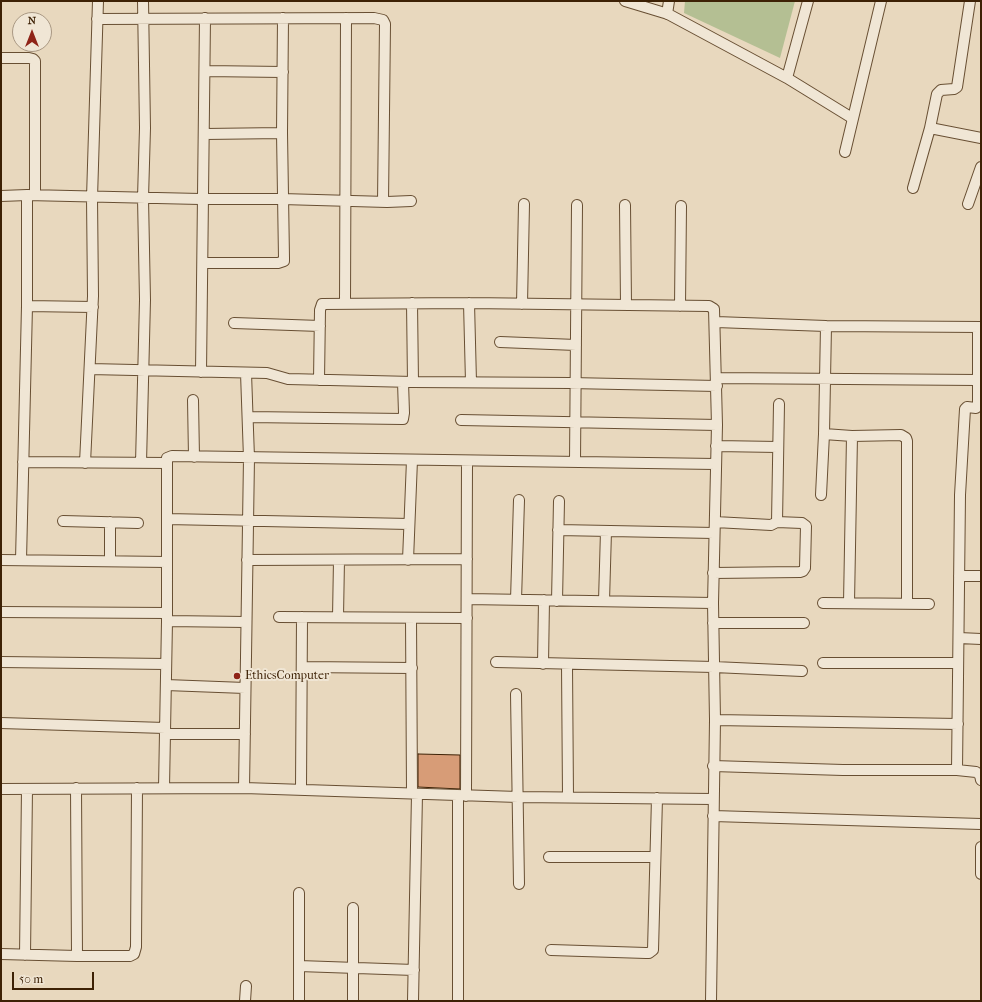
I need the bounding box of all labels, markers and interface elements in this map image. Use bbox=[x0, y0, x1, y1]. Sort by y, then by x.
north arrow bbox=[12, 12, 52, 52]
text: N bbox=[28, 14, 36, 27]
place label: EthicsComputer bbox=[245, 669, 329, 683]
marker: EthicsComputer bbox=[232, 671, 242, 681]
scale bar bbox=[14, 964, 96, 990]
text: 50 m bbox=[19, 972, 43, 986]

